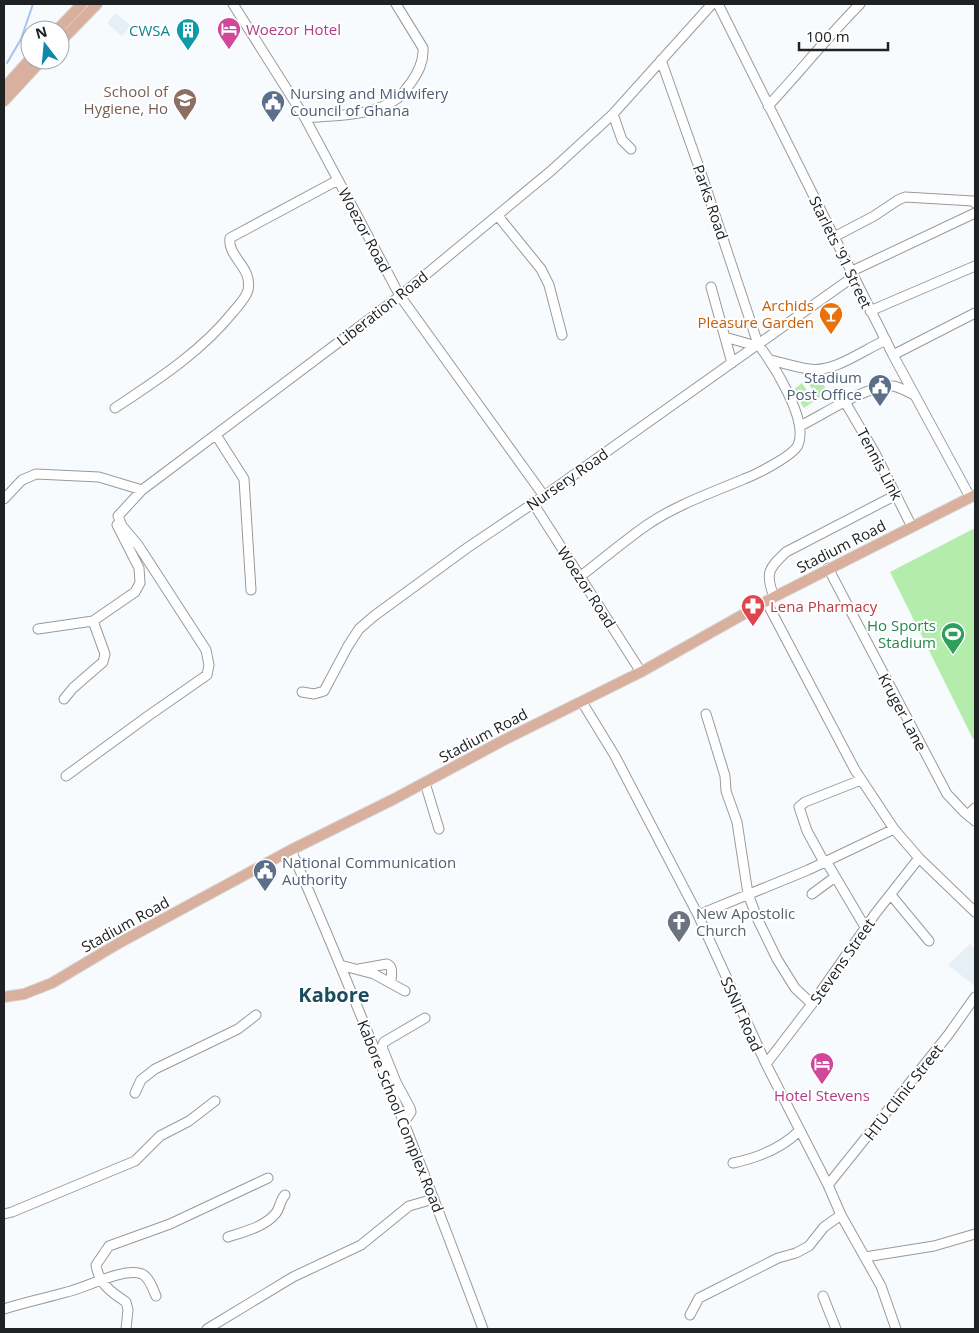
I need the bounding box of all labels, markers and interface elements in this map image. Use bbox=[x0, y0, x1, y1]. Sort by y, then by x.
hotel icon: Woezor Hotel bbox=[216, 16, 242, 50]
building icon: CWSA bbox=[175, 17, 201, 51]
place label: Woezor Hotel bbox=[246, 19, 341, 39]
north arrow bbox=[20, 20, 70, 70]
place label: CWSA bbox=[129, 20, 171, 40]
scale bar bbox=[799, 20, 888, 52]
text: N bbox=[33, 21, 49, 43]
text: 100 m bbox=[806, 26, 850, 46]
place label: School of Hygiene, Ho bbox=[84, 81, 169, 118]
place label: Nursing and Midwifery Council of Ghana bbox=[290, 83, 449, 120]
school or university icon: School of Hygiene, Ho bbox=[172, 87, 198, 121]
public building icon: Nursing and Midwifery Council of Ghana bbox=[260, 89, 286, 123]
street label: Parks Road bbox=[689, 162, 733, 242]
street label: Woezor Road bbox=[334, 184, 396, 276]
street label: Starlets '91 Street bbox=[805, 192, 877, 312]
street label: Liberation Road bbox=[332, 266, 432, 350]
place label: Archids Pleasure Garden bbox=[697, 295, 814, 332]
bar icon: Archids Pleasure Garden bbox=[818, 301, 844, 335]
place label: Stadium Post Office bbox=[786, 367, 862, 404]
public building icon: Stadium Post Office bbox=[867, 373, 893, 407]
street label: Tennis Link bbox=[853, 425, 907, 503]
street label: Nursery Road bbox=[522, 443, 612, 515]
street label: Stadium Road bbox=[793, 515, 889, 577]
street label: Woezor Road bbox=[553, 542, 621, 632]
pharmacy icon: Lena Pharmacy bbox=[740, 593, 766, 627]
place label: Lena Pharmacy bbox=[770, 596, 878, 616]
place label: Ho Sports Stadium bbox=[867, 615, 936, 652]
sports icon: Ho Sports Stadium bbox=[940, 621, 966, 655]
street label: Kruger Lane bbox=[874, 670, 932, 754]
street label: Stadium Road bbox=[435, 703, 531, 767]
place label: National Communication Authority bbox=[282, 852, 456, 889]
public building icon: National Communication Authority bbox=[252, 858, 278, 892]
street label: Stadium Road bbox=[77, 892, 173, 956]
place label: New Apostolic Church bbox=[696, 903, 795, 940]
church icon: New Apostolic Church bbox=[666, 909, 692, 943]
street label: Stevens Street bbox=[805, 914, 879, 1008]
street label: SSNIT Road bbox=[717, 973, 767, 1055]
district label: Kabore bbox=[298, 981, 370, 1008]
street label: Kabore School Complex Road bbox=[353, 1017, 449, 1215]
street label: HTU Clinic Street bbox=[859, 1040, 947, 1144]
hotel icon: Hotel Stevens bbox=[809, 1051, 835, 1085]
place label: Hotel Stevens bbox=[774, 1085, 870, 1105]

